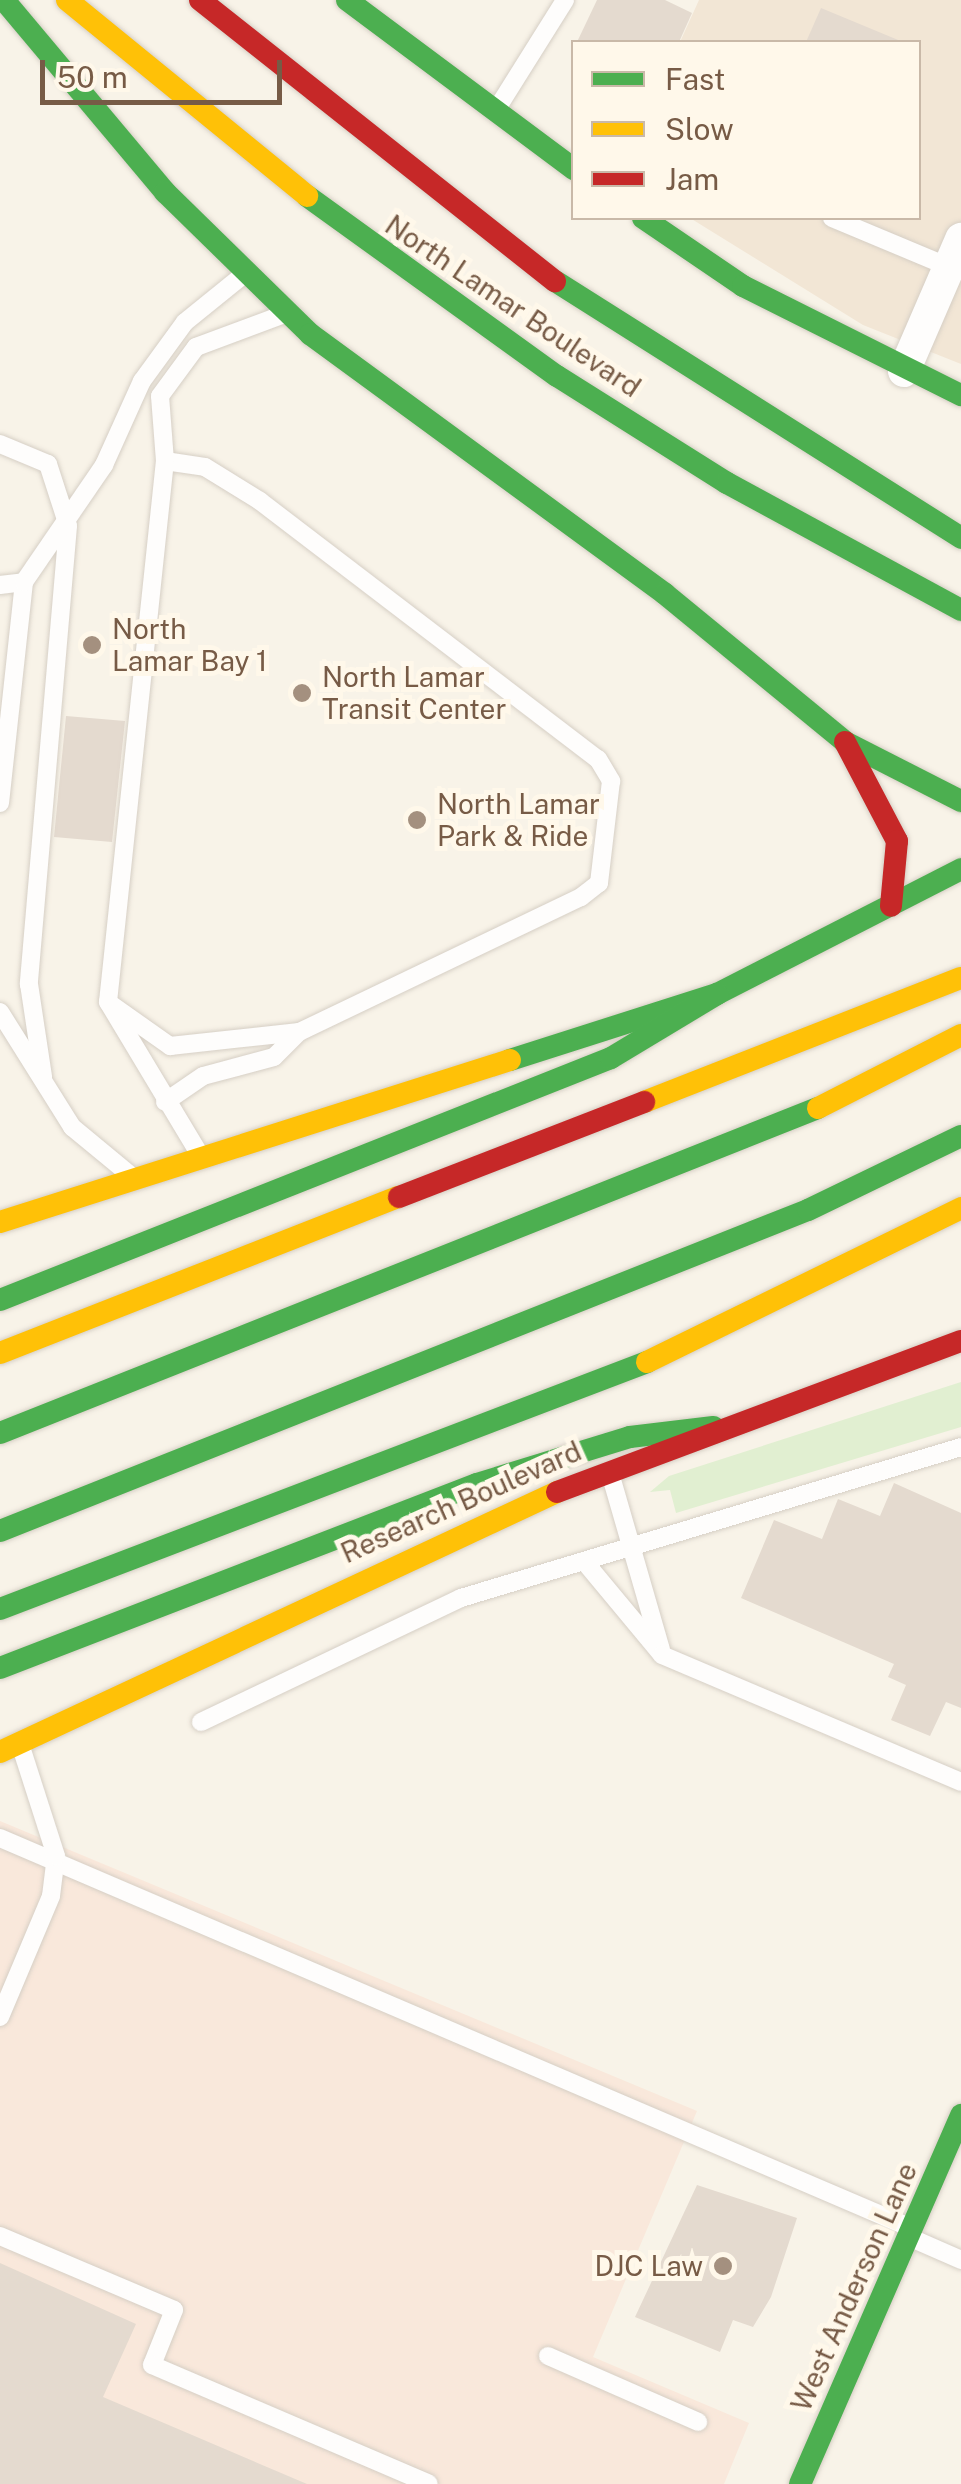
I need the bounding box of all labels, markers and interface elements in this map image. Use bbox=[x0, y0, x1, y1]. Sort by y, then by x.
scale bar bbox=[45, 40, 288, 102]
legend bbox=[571, 40, 921, 220]
text: 50 m bbox=[57, 59, 128, 95]
text: Fast bbox=[665, 61, 725, 97]
text: Slow bbox=[665, 111, 734, 147]
text: Jam bbox=[665, 161, 719, 197]
street label: North Lamar Boulevard bbox=[379, 208, 647, 404]
place label: North Lamar Bay 1 bbox=[112, 612, 268, 678]
marker: North Lamar Bay 1 bbox=[81, 634, 103, 656]
place label: North Lamar Transit Center bbox=[322, 660, 506, 726]
marker: North Lamar Transit Center bbox=[291, 682, 313, 704]
place label: North Lamar Park & Ride bbox=[437, 787, 600, 853]
marker: North Lamar Park & Ride bbox=[406, 809, 428, 831]
street label: Research Boulevard bbox=[336, 1434, 586, 1570]
street label: West Anderson Lane bbox=[784, 2158, 924, 2416]
place label: DJC Law bbox=[595, 2249, 703, 2283]
marker: DJC Law bbox=[712, 2255, 734, 2277]

